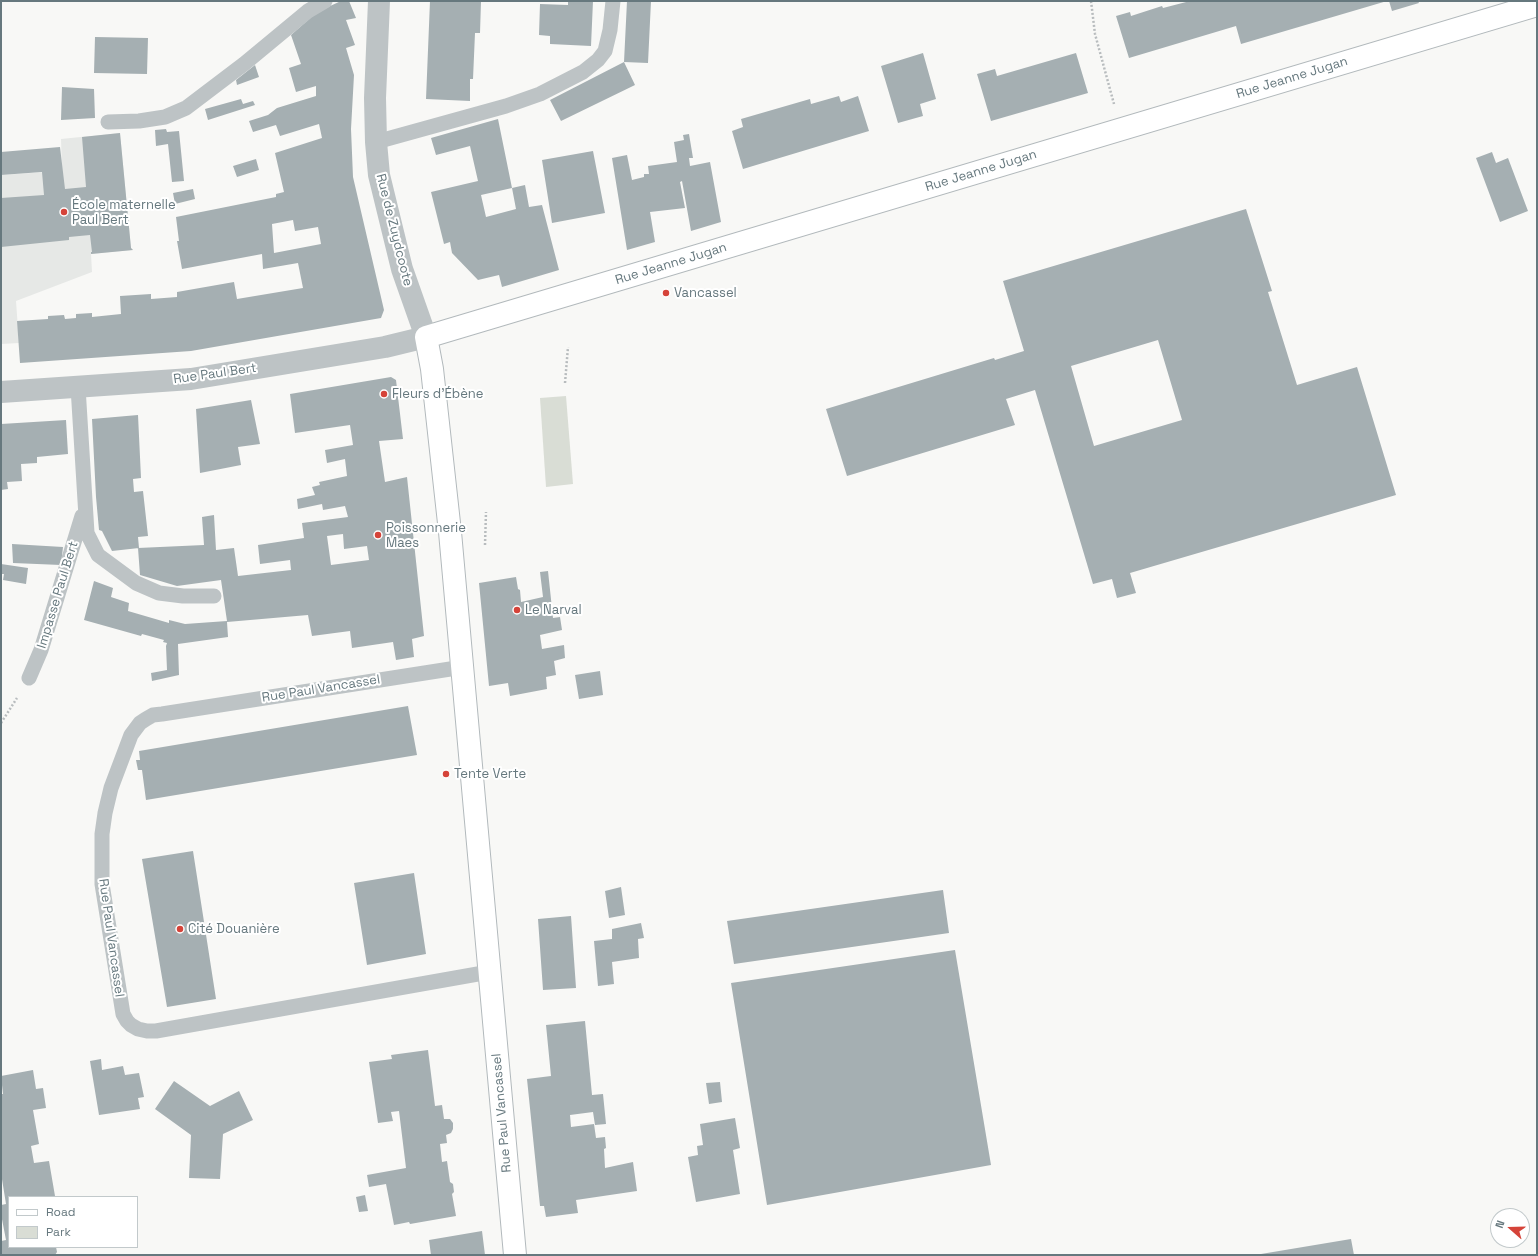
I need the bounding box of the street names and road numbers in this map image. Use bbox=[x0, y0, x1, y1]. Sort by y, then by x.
street label: Rue Jeanne Jugan bbox=[1234, 54, 1350, 102]
street label: Rue Jeanne Jugan bbox=[923, 147, 1039, 195]
street label: Rue de Zuydcoote bbox=[372, 172, 416, 288]
street label: Rue Jeanne Jugan bbox=[613, 240, 729, 288]
street label: Rue Paul Bert bbox=[172, 360, 258, 388]
street label: Impasse Paul Bert bbox=[34, 539, 82, 651]
street label: Rue Paul Vancassel bbox=[261, 672, 381, 706]
street label: Rue Paul Vancassel bbox=[95, 878, 127, 998]
street label: Rue Paul Vancassel bbox=[489, 1053, 515, 1173]

